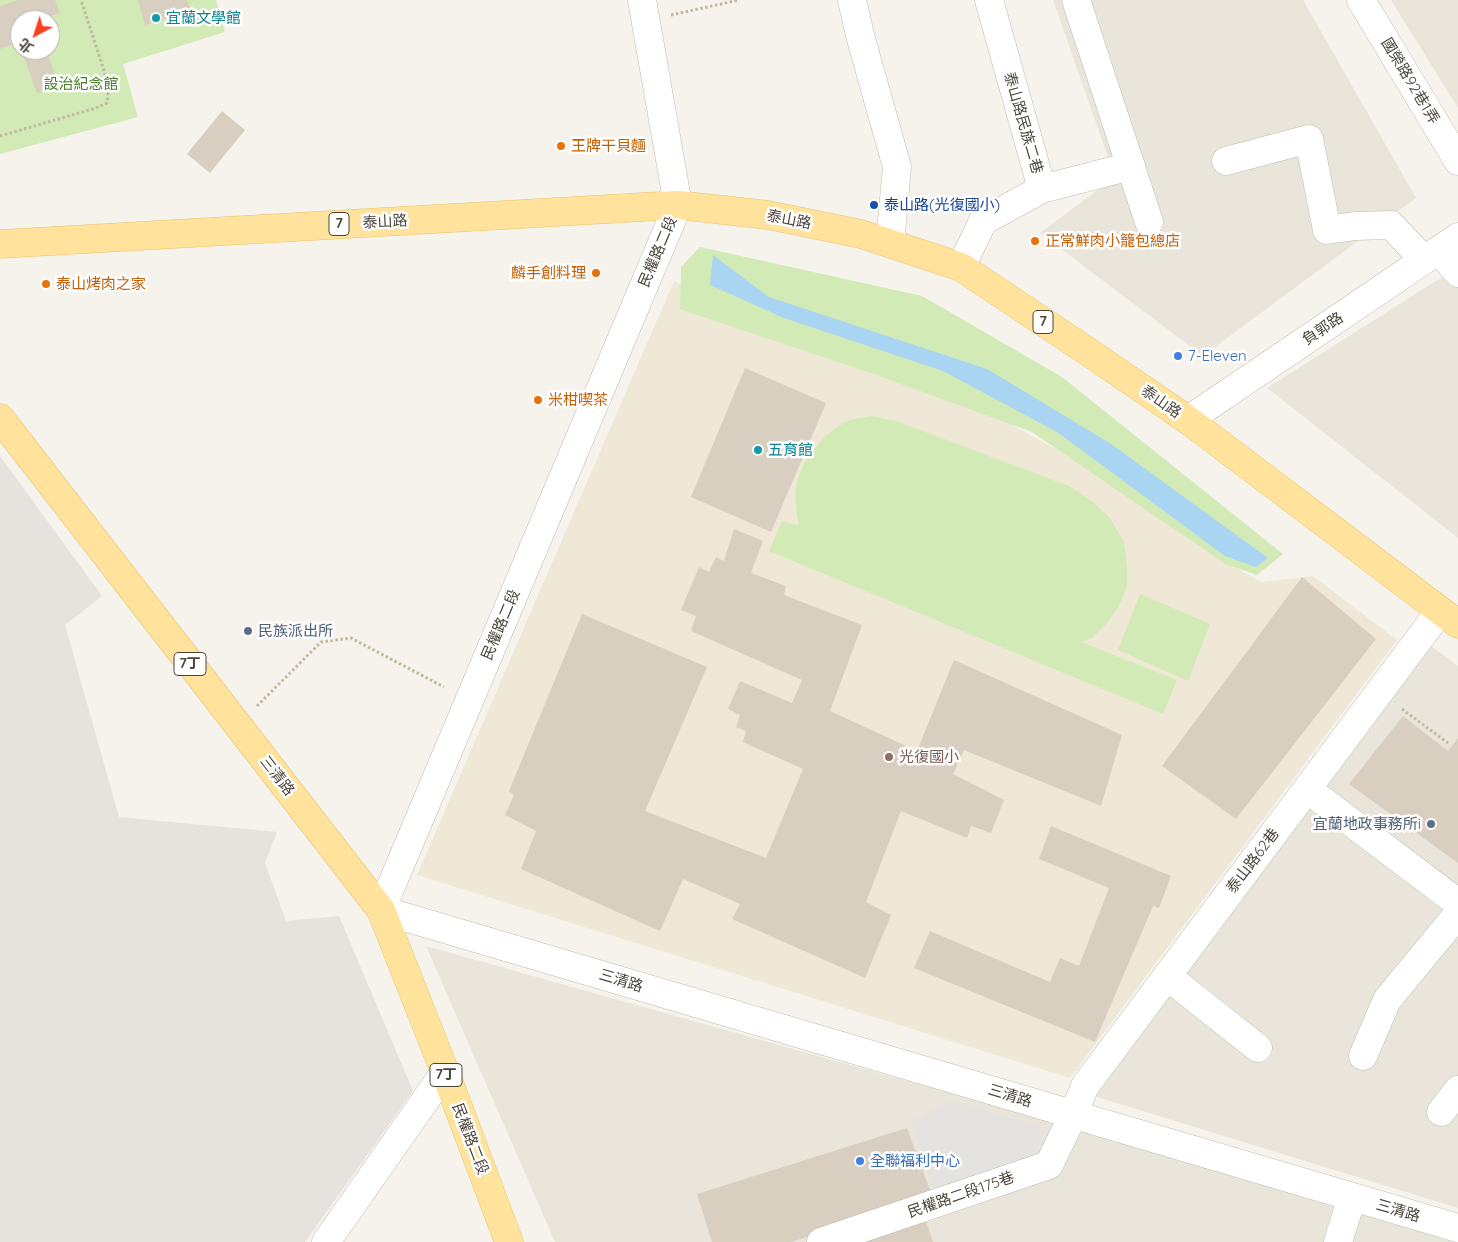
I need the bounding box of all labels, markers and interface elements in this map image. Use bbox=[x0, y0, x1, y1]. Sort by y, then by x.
place label: 宜蘭文學館 bbox=[166, 9, 241, 27]
north arrow bbox=[10, 10, 60, 60]
marker: 宜蘭文學館 bbox=[150, 12, 162, 24]
text: 北 bbox=[15, 34, 37, 57]
street label: 國榮路92巷1弄 bbox=[1377, 35, 1443, 127]
street label: 泰山路民族二巷 bbox=[1000, 70, 1046, 176]
park label: 設治紀念館 bbox=[44, 75, 118, 93]
place label: 王牌干貝麵 bbox=[571, 137, 646, 155]
marker: 王牌干貝麵 bbox=[555, 140, 567, 152]
place label: 泰山路(光復國小) bbox=[884, 196, 1000, 214]
marker: 泰山路(光復國小) bbox=[868, 199, 880, 211]
street label: 泰山路 bbox=[765, 207, 813, 233]
road number: 7 bbox=[329, 212, 349, 235]
street label: 泰山路 bbox=[362, 212, 408, 232]
street label: 民權路二段 bbox=[635, 214, 681, 290]
place label: 正常鮮肉小籠包總店 bbox=[1045, 232, 1180, 250]
marker: 正常鮮肉小籠包總店 bbox=[1029, 235, 1041, 247]
place label: 麟手創料理 bbox=[511, 264, 586, 282]
marker: 麟手創料理 bbox=[590, 267, 602, 279]
place label: 泰山烤肉之家 bbox=[56, 275, 146, 293]
marker: 泰山烤肉之家 bbox=[40, 278, 52, 290]
street label: 負郭路 bbox=[1299, 309, 1347, 349]
road number: 7 bbox=[1033, 311, 1053, 334]
place label: 7-Eleven bbox=[1188, 347, 1247, 365]
marker: 7-Eleven bbox=[1172, 350, 1184, 362]
street label: 泰山路 bbox=[1137, 382, 1185, 422]
place label: 米柑喫茶 bbox=[548, 391, 608, 409]
marker: 米柑喫茶 bbox=[532, 394, 544, 406]
place label: 五育館 bbox=[768, 441, 813, 459]
marker: 五育館 bbox=[752, 444, 764, 456]
street label: 民權路二段 bbox=[478, 587, 524, 663]
place label: 民族派出所 bbox=[258, 622, 333, 640]
marker: 民族派出所 bbox=[242, 625, 254, 637]
road number: 7丁 bbox=[174, 652, 206, 676]
place label: 光復國小 bbox=[899, 748, 959, 766]
marker: 光復國小 bbox=[883, 751, 895, 763]
street label: 三清路 bbox=[256, 753, 298, 799]
place label: 宜蘭地政事務所i bbox=[1313, 815, 1421, 833]
marker: 宜蘭地政事務所i bbox=[1425, 818, 1437, 830]
street label: 泰山路62巷 bbox=[1223, 825, 1283, 897]
street label: 三清路 bbox=[597, 966, 645, 996]
road number: 7丁 bbox=[430, 1064, 462, 1086]
street label: 三清路 bbox=[986, 1081, 1034, 1111]
street label: 民權路二段 bbox=[448, 1101, 492, 1177]
place label: 全聯福利中心 bbox=[870, 1152, 960, 1170]
marker: 全聯福利中心 bbox=[854, 1155, 866, 1167]
street label: 民權路二段175巷 bbox=[905, 1168, 1017, 1222]
street label: 三清路 bbox=[1374, 1196, 1422, 1226]

